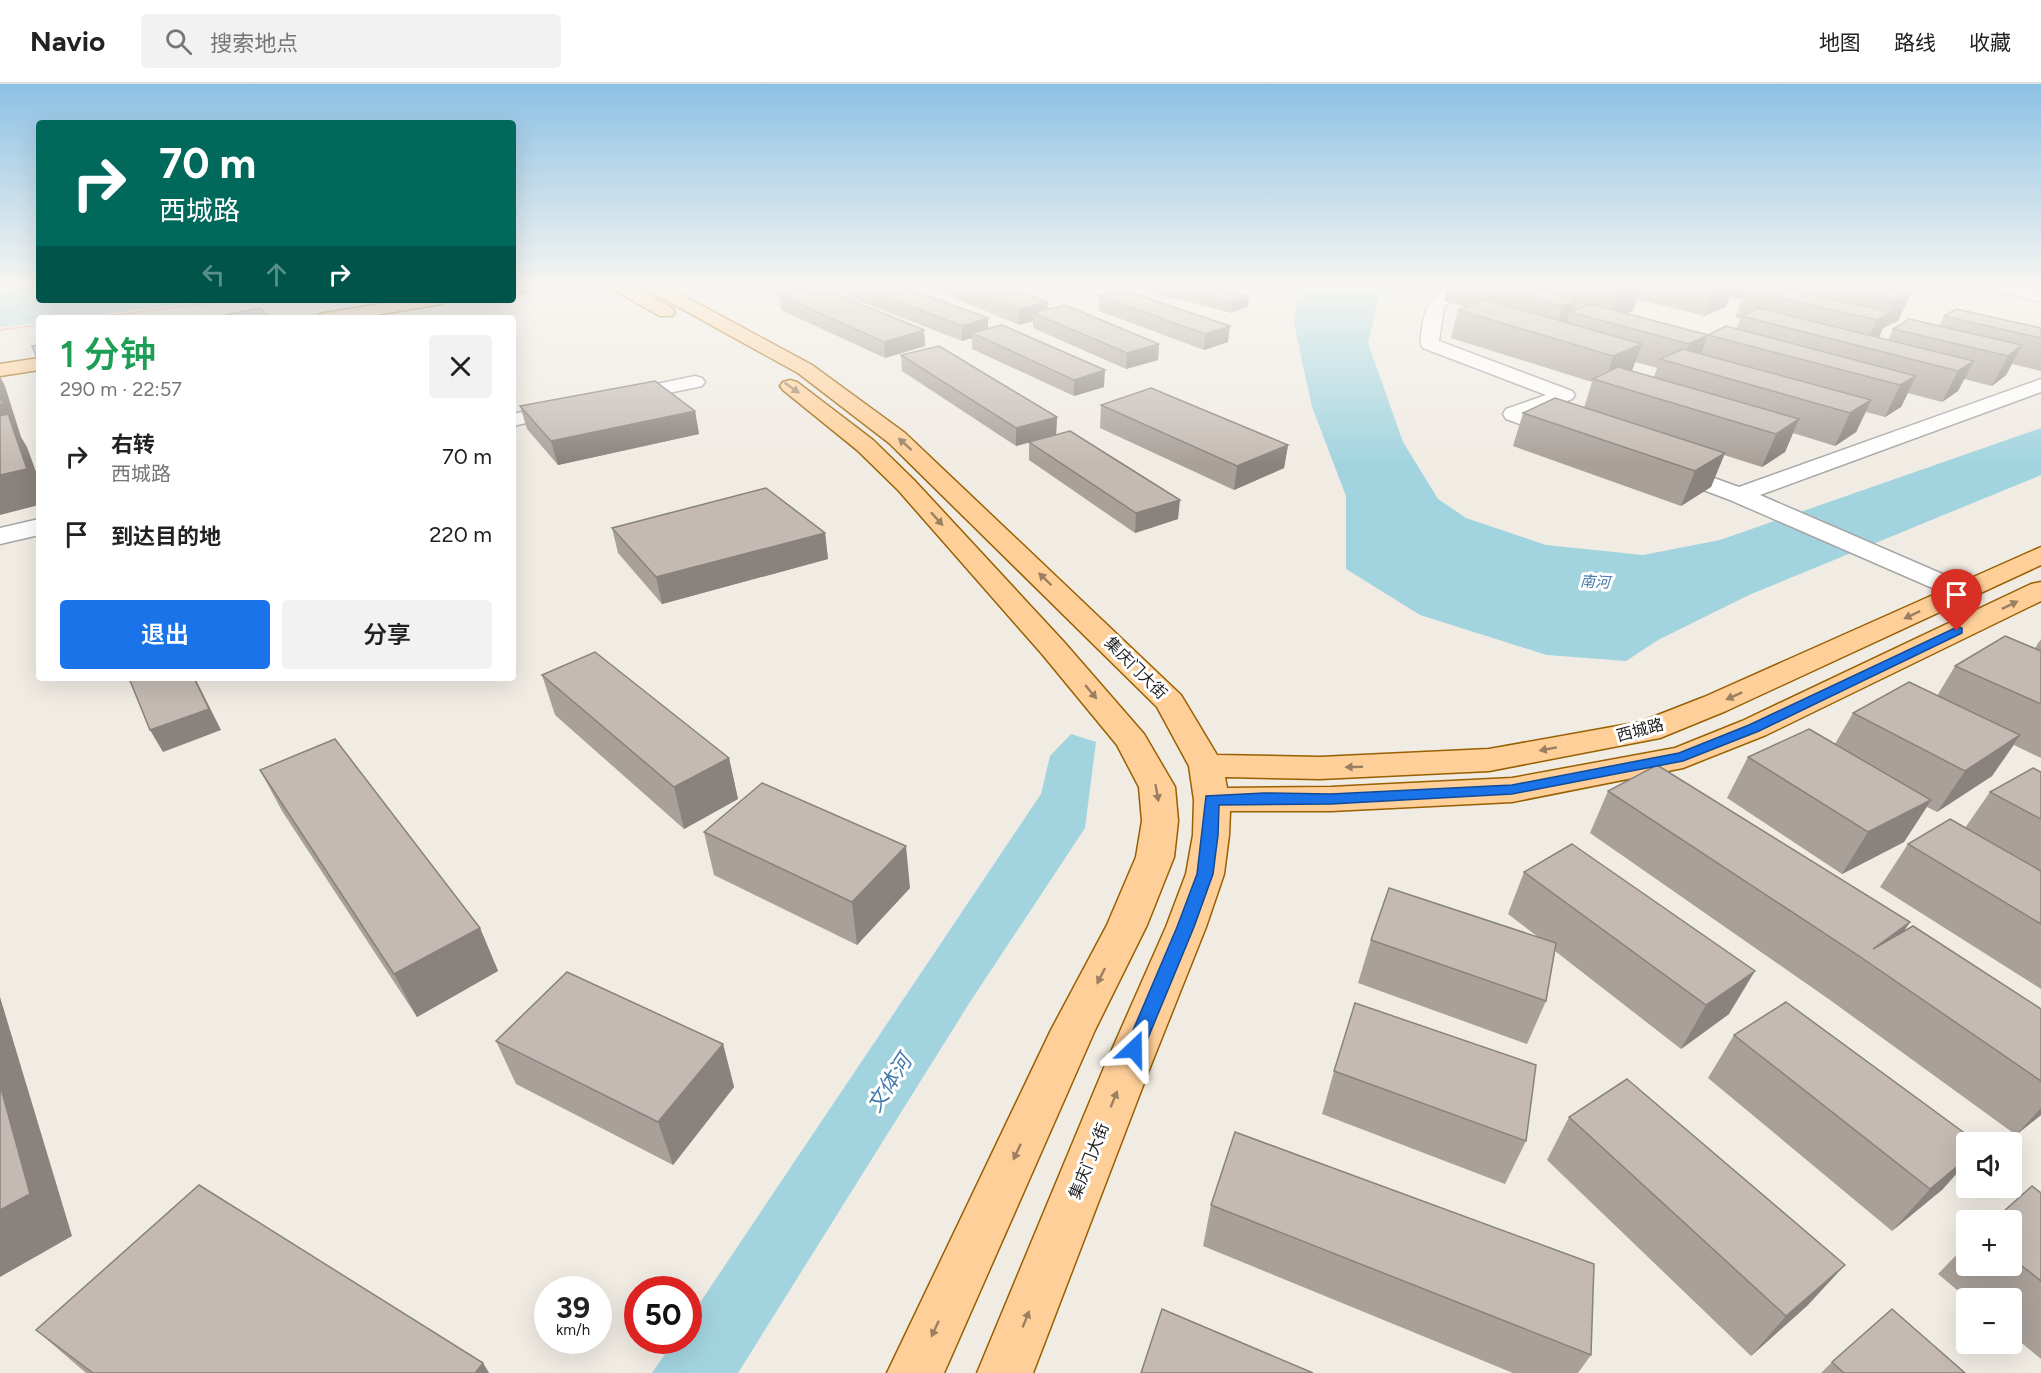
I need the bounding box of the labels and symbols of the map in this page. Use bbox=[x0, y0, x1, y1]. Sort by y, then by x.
one-way arrow bbox=[784, 382, 800, 394]
one-way arrow bbox=[897, 437, 912, 451]
one-way arrow bbox=[930, 511, 944, 526]
pin bbox=[1931, 569, 1982, 631]
water label: 南河 bbox=[1580, 572, 1613, 592]
one-way arrow bbox=[1039, 573, 1053, 587]
one-way arrow bbox=[2002, 600, 2019, 610]
one-way arrow bbox=[1903, 610, 1920, 619]
street label: 集庆门大街 bbox=[1101, 633, 1171, 703]
one-way arrow bbox=[1084, 684, 1097, 699]
one-way arrow bbox=[1726, 691, 1743, 700]
street label: 西城路 bbox=[1614, 715, 1666, 745]
one-way arrow bbox=[1538, 745, 1557, 754]
one-way arrow bbox=[1345, 763, 1364, 772]
one-way arrow bbox=[1153, 784, 1162, 803]
one-way arrow bbox=[1096, 968, 1106, 985]
position arrow bbox=[1102, 1017, 1166, 1081]
water label: 文体河 bbox=[861, 1046, 919, 1116]
one-way arrow bbox=[1109, 1089, 1119, 1107]
street label: 集庆门大街 bbox=[1065, 1120, 1113, 1202]
one-way arrow bbox=[1012, 1143, 1021, 1160]
speed limit sign: 50 bbox=[624, 1276, 702, 1354]
one-way arrow bbox=[1021, 1309, 1031, 1327]
one-way arrow bbox=[931, 1320, 940, 1337]

